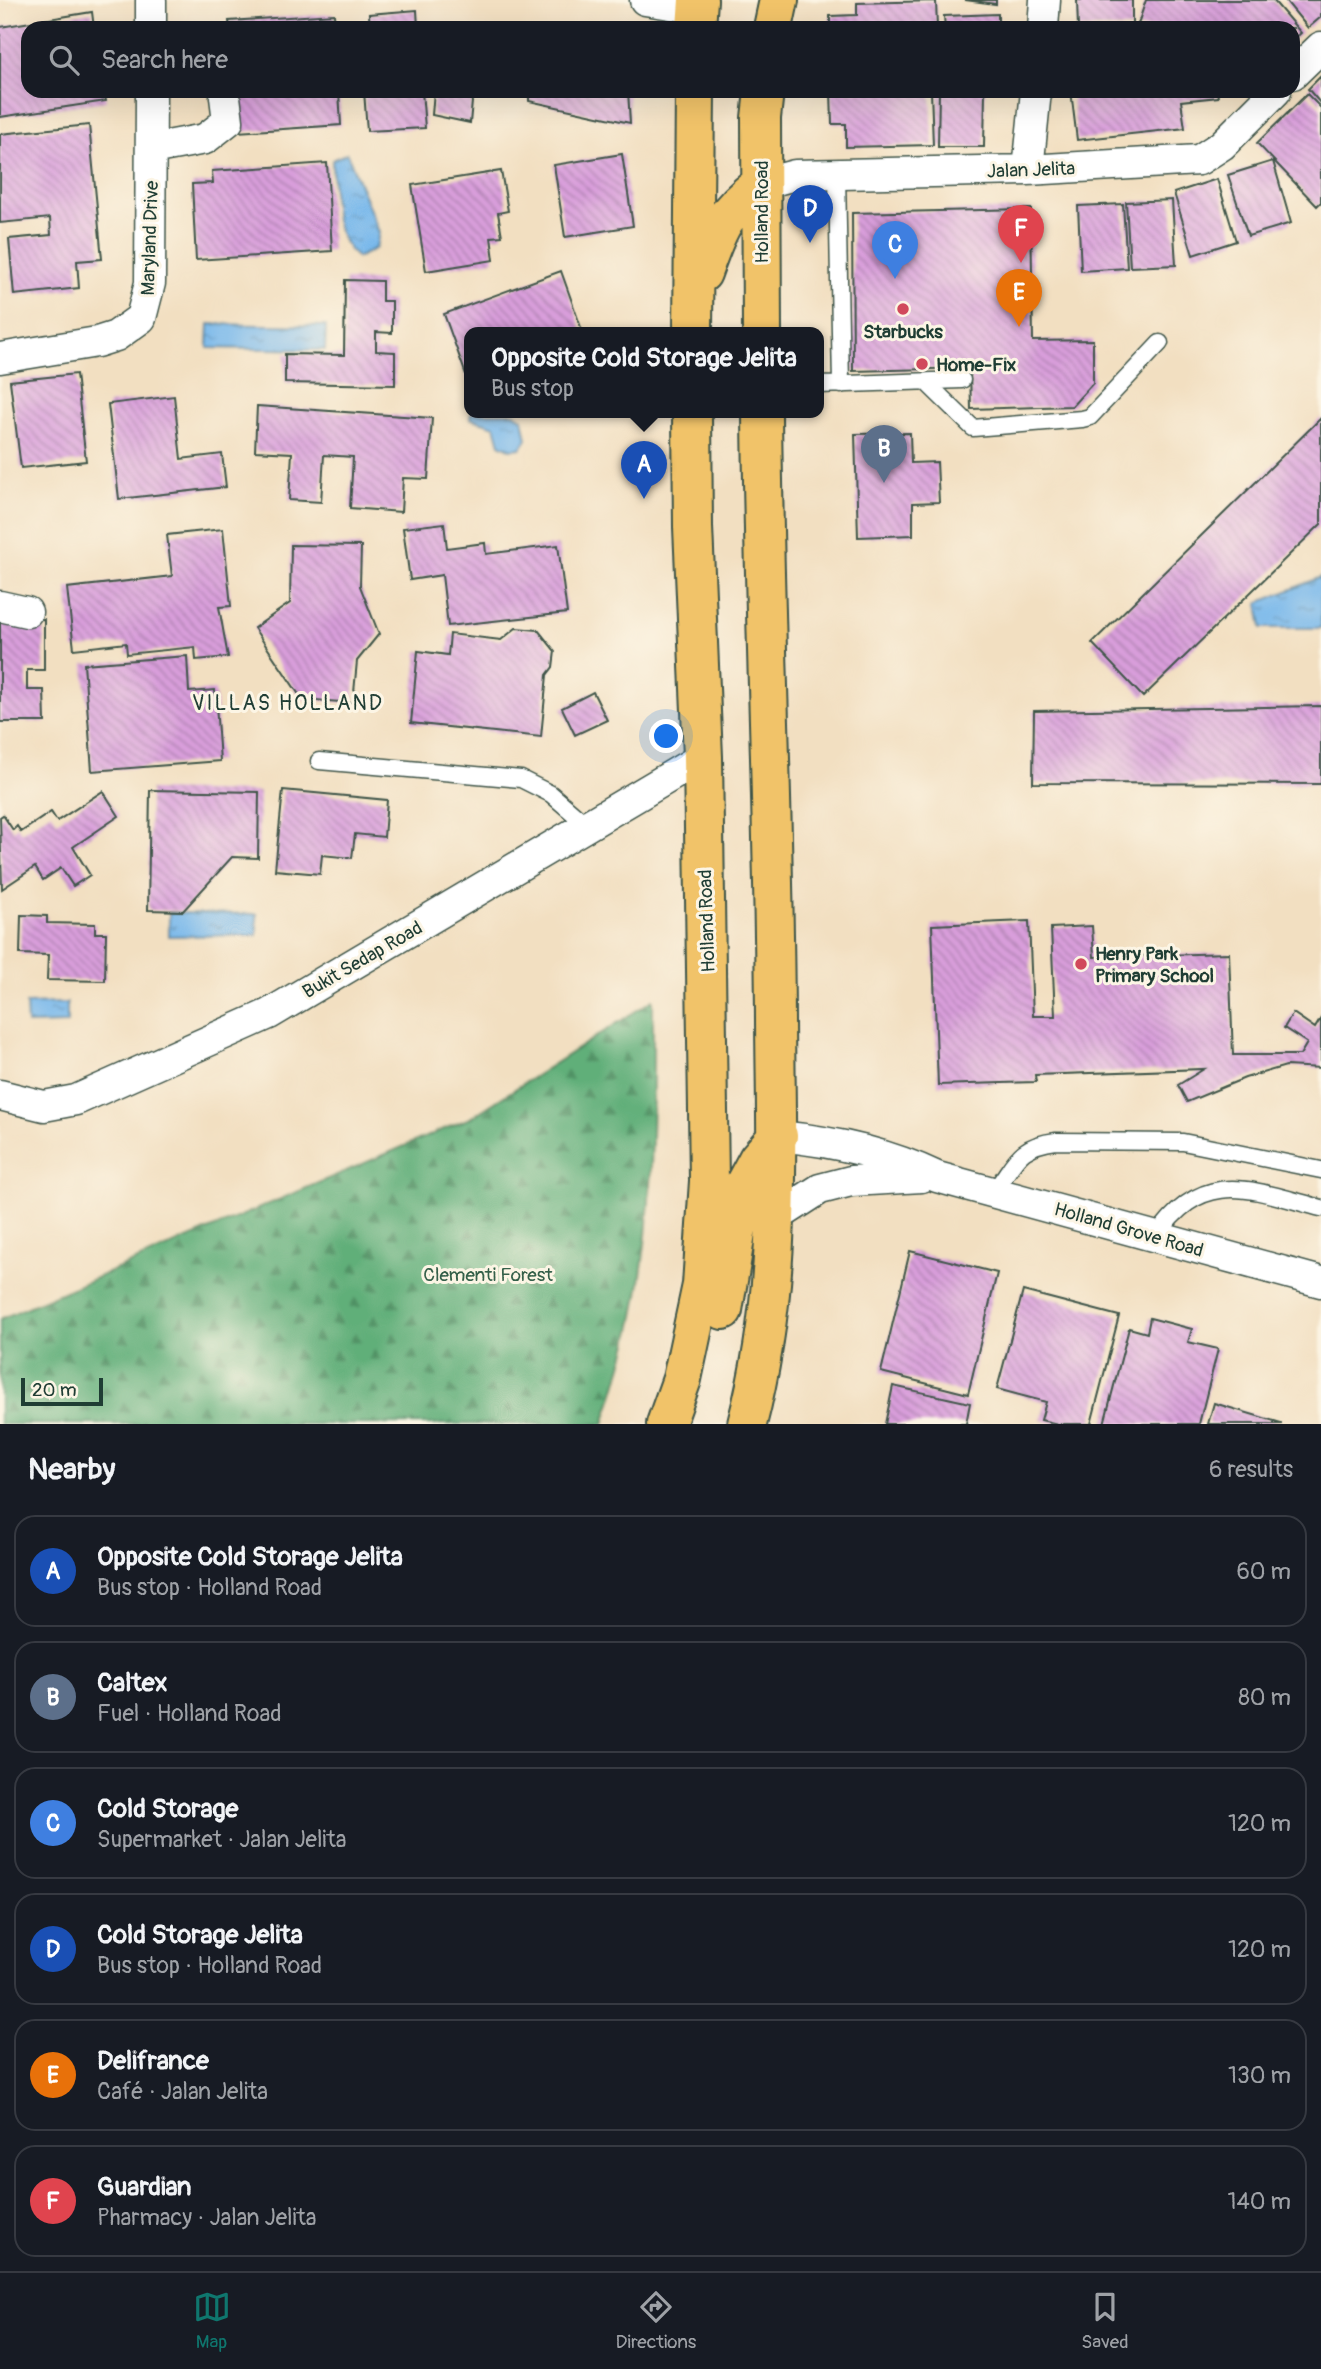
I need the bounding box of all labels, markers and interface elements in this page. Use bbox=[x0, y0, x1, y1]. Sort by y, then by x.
search box bbox=[21, 21, 1300, 98]
icon: search bbox=[45, 41, 83, 79]
text: Search here bbox=[101, 44, 228, 76]
street label: Jalan Jelita bbox=[986, 156, 1076, 184]
street label: Holland Road bbox=[750, 160, 774, 264]
street label: Maryland Drive bbox=[136, 180, 164, 296]
pin: D bbox=[787, 185, 833, 243]
pin: F bbox=[998, 205, 1044, 263]
pin: C bbox=[872, 221, 918, 279]
pin: E bbox=[996, 269, 1042, 327]
marker: Starbucks bbox=[895, 301, 911, 317]
place label: Starbucks bbox=[863, 320, 943, 344]
popup bbox=[464, 327, 824, 418]
text: Opposite Cold Storage Jelita bbox=[491, 342, 797, 374]
place label: Home-Fix bbox=[936, 353, 1016, 377]
marker: Home-Fix bbox=[914, 356, 930, 372]
text: Bus stop bbox=[491, 374, 574, 403]
pin: B bbox=[861, 425, 907, 483]
pin: A bbox=[621, 441, 667, 499]
district label: VILLAS HOLLAND bbox=[192, 690, 384, 717]
your location bbox=[649, 719, 683, 753]
street label: Holland Road bbox=[693, 869, 721, 973]
street label: Bukit Sedap Road bbox=[298, 916, 427, 1004]
place label: Henry Park Primary School bbox=[1095, 942, 1214, 988]
marker: Henry Park Primary School bbox=[1073, 956, 1089, 972]
street label: Holland Grove Road bbox=[1051, 1197, 1206, 1263]
park label: Clementi Forest bbox=[423, 1263, 553, 1287]
scale bar bbox=[21, 1375, 103, 1407]
text: 20 m bbox=[32, 1378, 77, 1402]
text: Nearby bbox=[28, 1451, 115, 1488]
text: 6 results bbox=[1209, 1455, 1293, 1484]
text: Opposite Cold Storage Jelita bbox=[97, 1541, 403, 1573]
text: A bbox=[46, 1557, 60, 1586]
text: 60 m bbox=[1236, 1557, 1291, 1586]
text: Bus stop · Holland Road bbox=[97, 1573, 322, 1602]
text: Caltex bbox=[97, 1667, 168, 1699]
text: B bbox=[46, 1683, 60, 1712]
text: 80 m bbox=[1238, 1683, 1291, 1712]
text: Fuel · Holland Road bbox=[97, 1699, 281, 1728]
text: Cold Storage bbox=[97, 1793, 238, 1825]
text: C bbox=[46, 1809, 60, 1838]
text: 120 m bbox=[1228, 1809, 1291, 1838]
text: Supermarket · Jalan Jelita bbox=[97, 1825, 346, 1854]
text: Cold Storage Jelita bbox=[97, 1919, 303, 1951]
text: D bbox=[46, 1935, 60, 1964]
text: 120 m bbox=[1228, 1935, 1291, 1964]
text: Bus stop · Holland Road bbox=[97, 1951, 322, 1980]
text: Delifrance bbox=[97, 2045, 209, 2077]
text: E bbox=[47, 2061, 59, 2090]
text: 130 m bbox=[1228, 2061, 1291, 2090]
text: Café · Jalan Jelita bbox=[97, 2077, 268, 2106]
text: Guardian bbox=[97, 2171, 192, 2203]
text: F bbox=[46, 2187, 60, 2216]
text: 140 m bbox=[1228, 2187, 1291, 2216]
text: Pharmacy · Jalan Jelita bbox=[97, 2203, 317, 2232]
tab: Map bbox=[193, 2288, 231, 2354]
tab: Directions bbox=[616, 2288, 696, 2354]
tab: Saved bbox=[1081, 2288, 1128, 2354]

